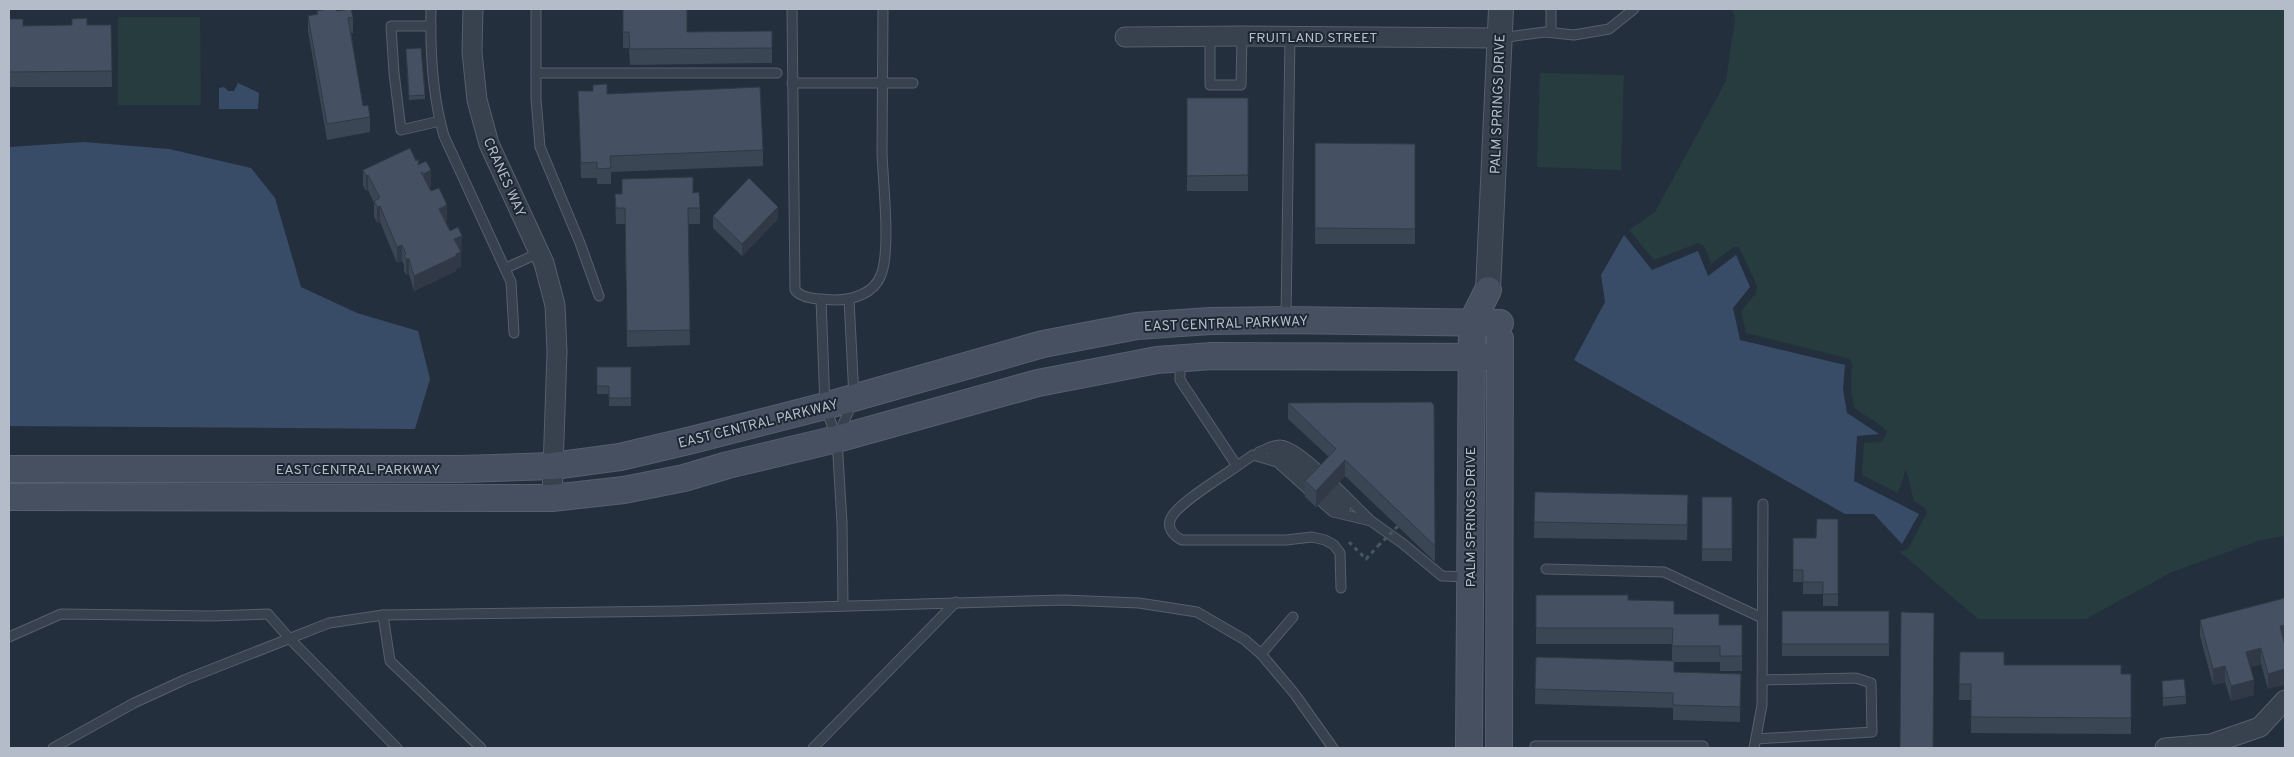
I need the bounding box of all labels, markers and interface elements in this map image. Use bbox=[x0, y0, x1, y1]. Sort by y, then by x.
street label: FRUITLAND STREET bbox=[1248, 30, 1378, 47]
street label: PALM SPRINGS DRIVE bbox=[1488, 34, 1509, 175]
street label: CRANES WAY bbox=[479, 135, 529, 220]
street label: EAST CENTRAL PARKWAY bbox=[1144, 313, 1308, 336]
street label: EAST CENTRAL PARKWAY bbox=[677, 396, 840, 453]
street label: PALM SPRINGS DRIVE bbox=[1463, 447, 1480, 587]
street label: EAST CENTRAL PARKWAY bbox=[276, 462, 440, 479]

